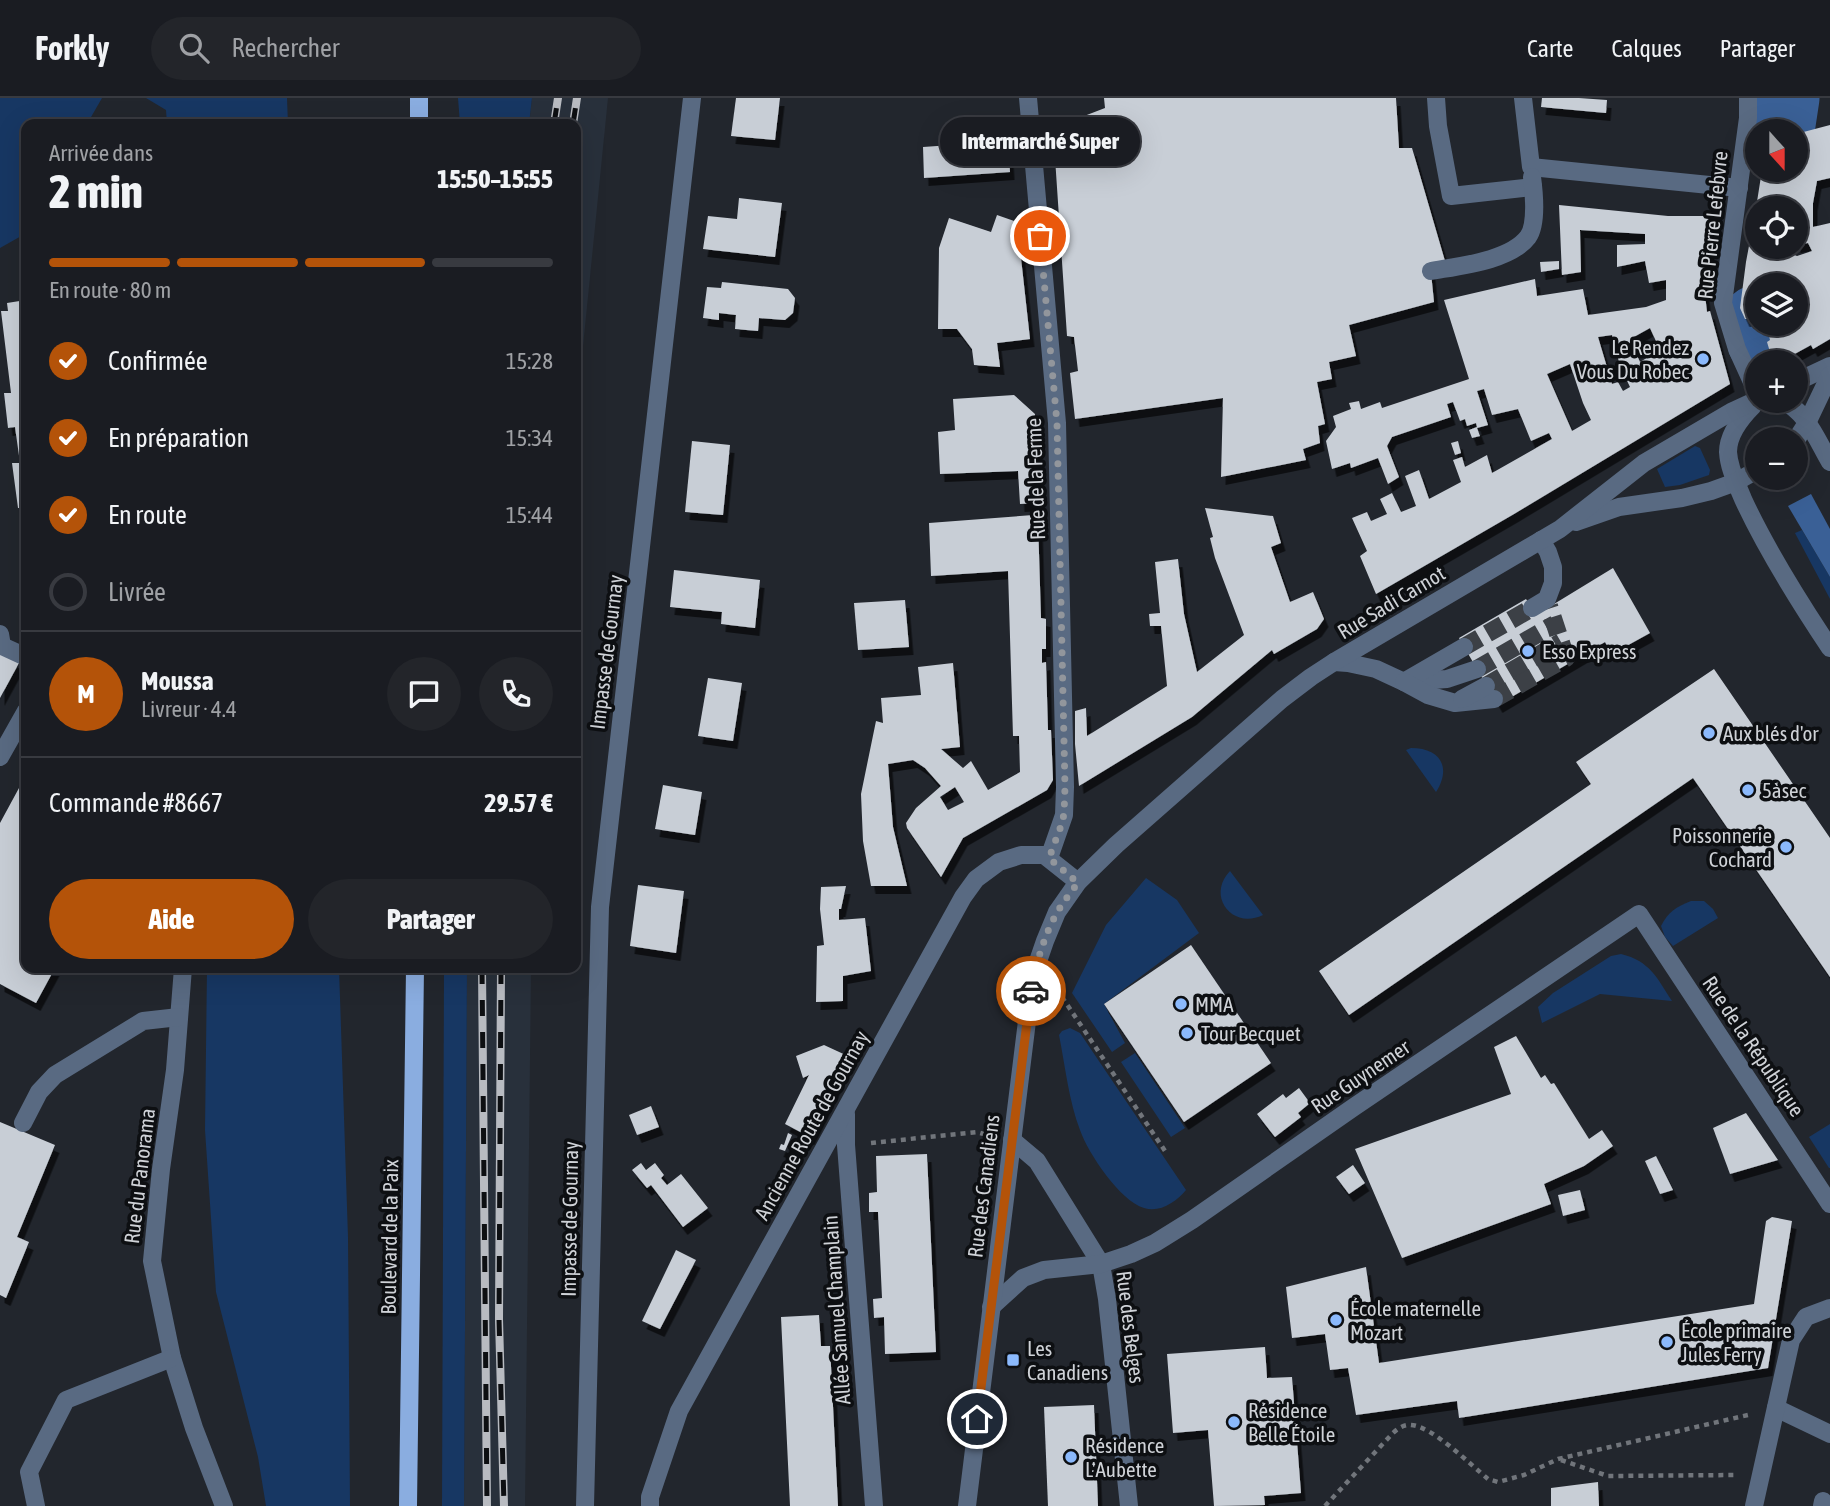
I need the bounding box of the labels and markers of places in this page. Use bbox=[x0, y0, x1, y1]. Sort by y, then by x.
callout: Intermarché Super bbox=[940, 117, 1140, 166]
pin bbox=[1010, 206, 1070, 266]
place label: Le Rendez Vous Du Robec bbox=[1577, 335, 1689, 383]
marker: Le Rendez Vous Du Robec bbox=[1695, 351, 1711, 367]
place label: Esso Express bbox=[1542, 639, 1636, 663]
marker: Esso Express bbox=[1520, 643, 1536, 659]
place label: Aux blés d'or bbox=[1723, 721, 1819, 745]
marker: Aux blés d'or bbox=[1701, 725, 1717, 741]
place label: 5àsec bbox=[1762, 778, 1806, 802]
marker: 5àsec bbox=[1740, 782, 1756, 798]
place label: Poissonnerie Cochard bbox=[1672, 823, 1772, 871]
marker: Poissonnerie Cochard bbox=[1778, 839, 1794, 855]
place label: MMA bbox=[1195, 992, 1234, 1016]
marker: MMA bbox=[1173, 996, 1189, 1012]
place label: Tour Becquet bbox=[1201, 1021, 1301, 1045]
marker: Tour Becquet bbox=[1179, 1025, 1195, 1041]
place label: École maternelle Mozart bbox=[1350, 1296, 1481, 1344]
marker: École maternelle Mozart bbox=[1328, 1312, 1344, 1328]
place label: École primaire Jules Ferry bbox=[1681, 1318, 1792, 1366]
marker: École primaire Jules Ferry bbox=[1659, 1334, 1675, 1350]
place label: Les Canadiens bbox=[1027, 1336, 1108, 1384]
marker: Les Canadiens bbox=[1005, 1352, 1021, 1368]
pin bbox=[947, 1389, 1007, 1449]
place label: Résidence Belle Étoile bbox=[1248, 1398, 1335, 1446]
marker: Résidence Belle Étoile bbox=[1226, 1414, 1242, 1430]
place label: Résidence L'Aubette bbox=[1085, 1433, 1164, 1481]
marker: Résidence L'Aubette bbox=[1063, 1449, 1079, 1465]

